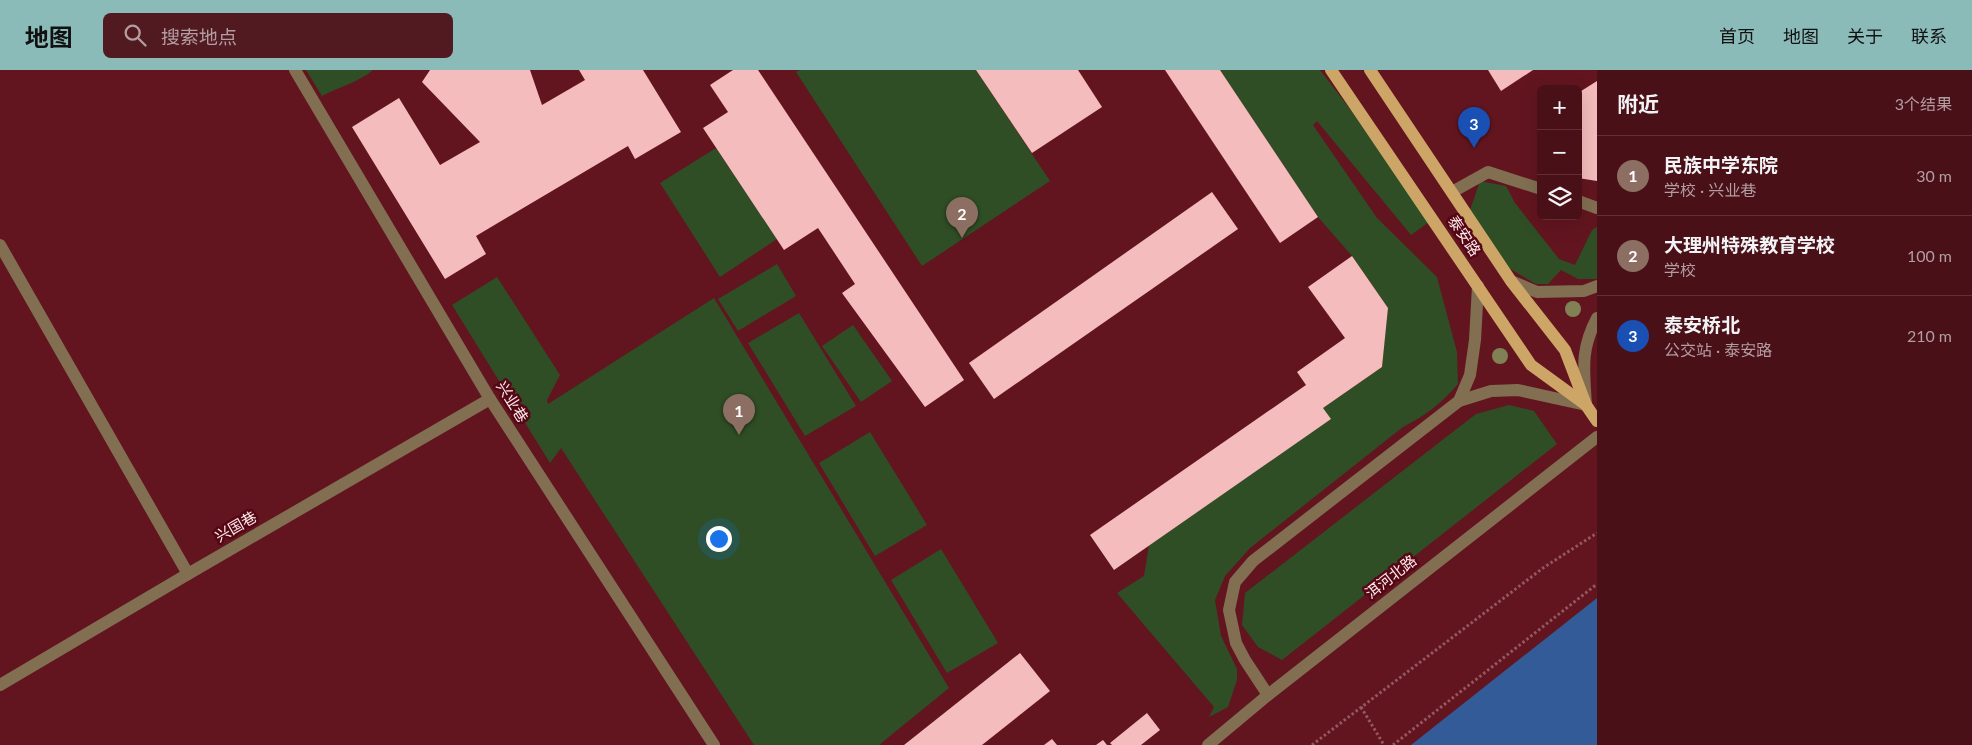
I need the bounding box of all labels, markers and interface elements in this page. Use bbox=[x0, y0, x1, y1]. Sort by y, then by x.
search box bbox=[103, 13, 453, 58]
icon: search bbox=[121, 21, 149, 49]
text: 地图 bbox=[25, 22, 73, 51]
text: 搜索地点 bbox=[161, 25, 237, 48]
text: 首页 bbox=[1719, 25, 1755, 47]
text: 地图 bbox=[1783, 25, 1819, 47]
text: 关于 bbox=[1847, 25, 1883, 47]
text: 联系 bbox=[1911, 25, 1947, 47]
map controls bbox=[1537, 85, 1582, 220]
button: + bbox=[1537, 85, 1582, 130]
text: 附近 bbox=[1617, 91, 1659, 116]
text: 3个结果 bbox=[1895, 94, 1952, 113]
pin: 3 bbox=[1458, 107, 1490, 148]
button: − bbox=[1537, 130, 1582, 175]
text: 民族中学东院 bbox=[1664, 153, 1778, 176]
text: 1 bbox=[1628, 166, 1638, 185]
text: 30 m bbox=[1916, 166, 1952, 185]
button: layers bbox=[1537, 175, 1582, 220]
text: 学校 · 兴业巷 bbox=[1664, 180, 1756, 199]
pin: 2 bbox=[946, 197, 978, 238]
street label: 泰安路 bbox=[1445, 212, 1485, 259]
text: 大理州特殊教育学校 bbox=[1664, 233, 1835, 256]
text: 2 bbox=[1628, 246, 1638, 265]
text: 100 m bbox=[1907, 246, 1952, 265]
text: 学校 bbox=[1664, 260, 1696, 279]
text: 泰安桥北 bbox=[1664, 313, 1740, 336]
text: 3 bbox=[1628, 326, 1638, 345]
text: 210 m bbox=[1907, 326, 1952, 345]
text: 公交站 · 泰安路 bbox=[1664, 340, 1772, 359]
street label: 兴业巷 bbox=[493, 378, 532, 425]
pin: 1 bbox=[723, 394, 755, 435]
street label: 兴国巷 bbox=[212, 507, 259, 545]
your location bbox=[706, 526, 732, 552]
street label: 洱河北路 bbox=[1361, 551, 1420, 602]

